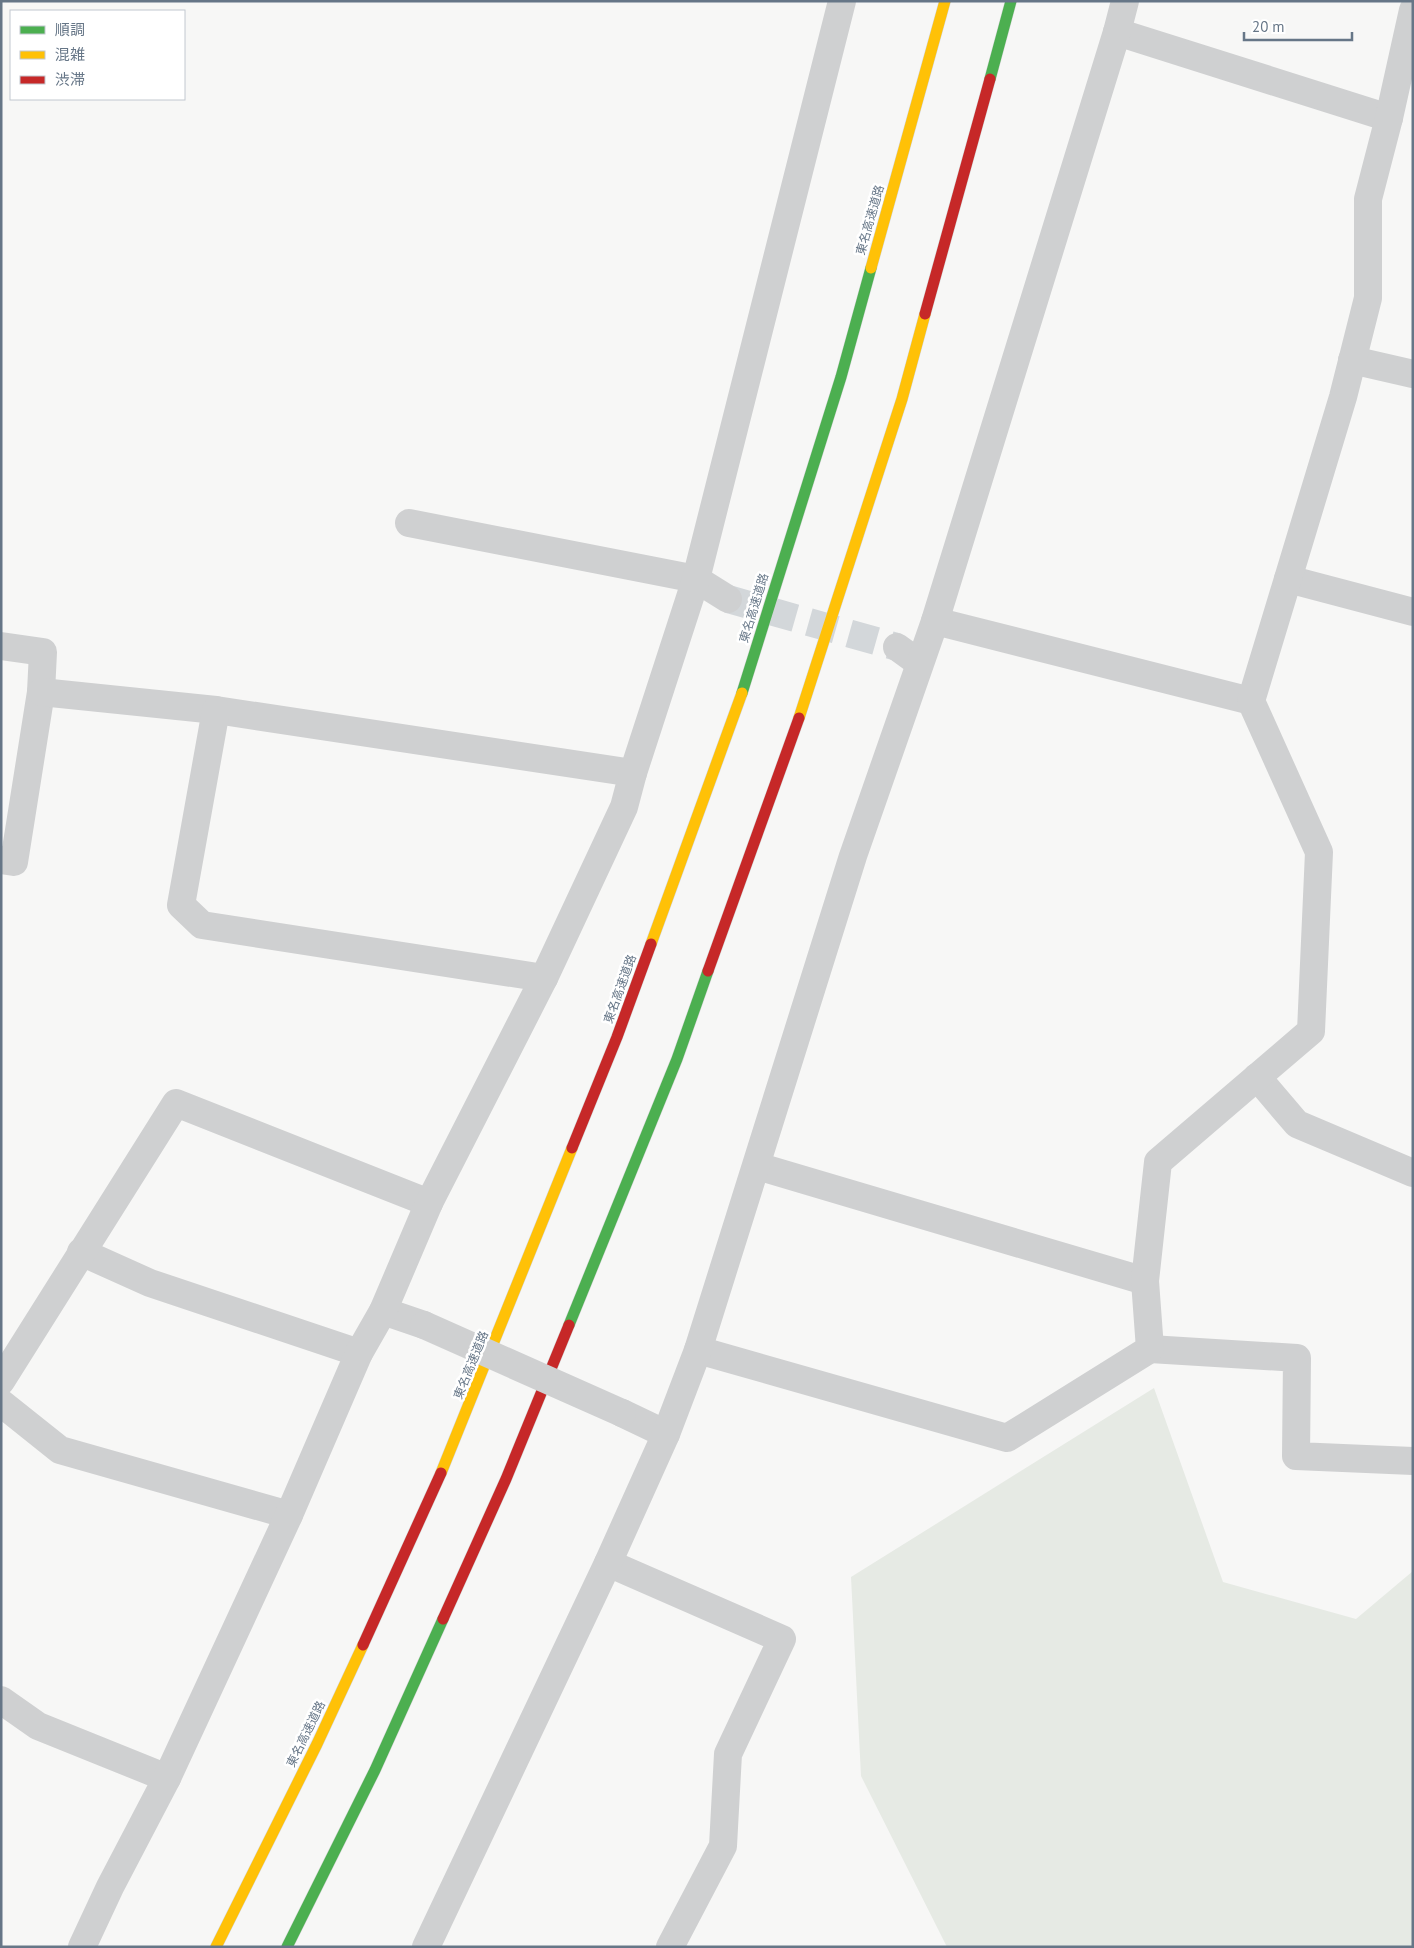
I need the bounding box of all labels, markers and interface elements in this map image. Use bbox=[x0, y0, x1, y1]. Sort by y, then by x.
legend bbox=[10, 10, 185, 100]
scale bar bbox=[1244, 10, 1352, 42]
text: 20 m bbox=[1252, 17, 1285, 36]
text: 順調 bbox=[55, 20, 85, 39]
text: 混雑 bbox=[55, 45, 85, 64]
text: 渋滞 bbox=[55, 70, 85, 89]
street label: 東名高速道路 bbox=[852, 183, 887, 257]
street label: 東名高速道路 bbox=[736, 571, 771, 644]
street label: 東名高速道路 bbox=[600, 952, 639, 1025]
street label: 東名高速道路 bbox=[450, 1329, 491, 1401]
street label: 東名高速道路 bbox=[283, 1698, 328, 1769]

